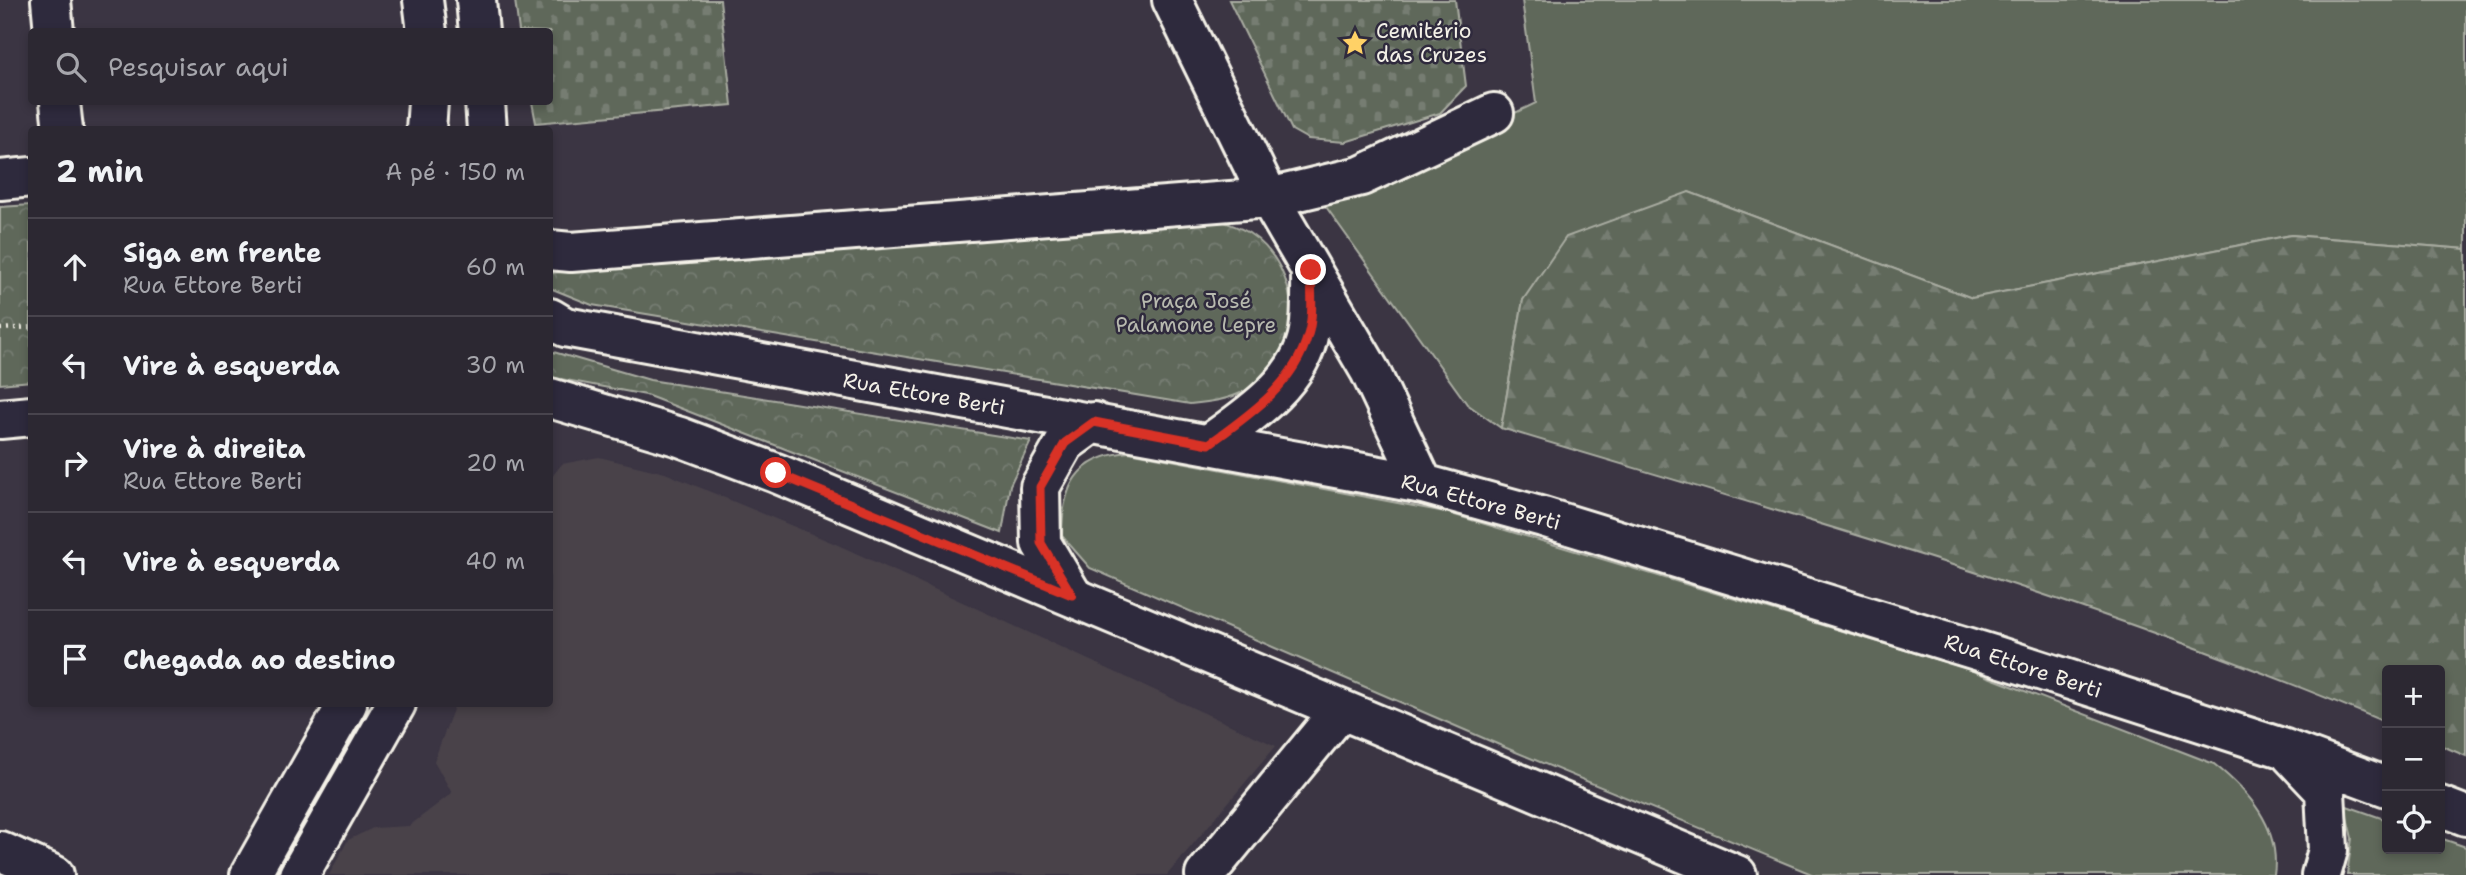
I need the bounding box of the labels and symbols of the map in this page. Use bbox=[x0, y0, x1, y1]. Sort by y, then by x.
place label: Cemitério das Cruzes bbox=[1376, 17, 1487, 69]
place icon: Cemitério das Cruzes bbox=[1340, 28, 1370, 58]
route end bbox=[1295, 254, 1326, 285]
park label: Praça José Palamone Lepre bbox=[1116, 287, 1276, 339]
street label: Rua Ettore Berti bbox=[841, 366, 1007, 422]
route start bbox=[760, 457, 791, 488]
street label: Rua Ettore Berti bbox=[1398, 467, 1564, 537]
street label: Rua Ettore Berti bbox=[1941, 627, 2105, 705]

